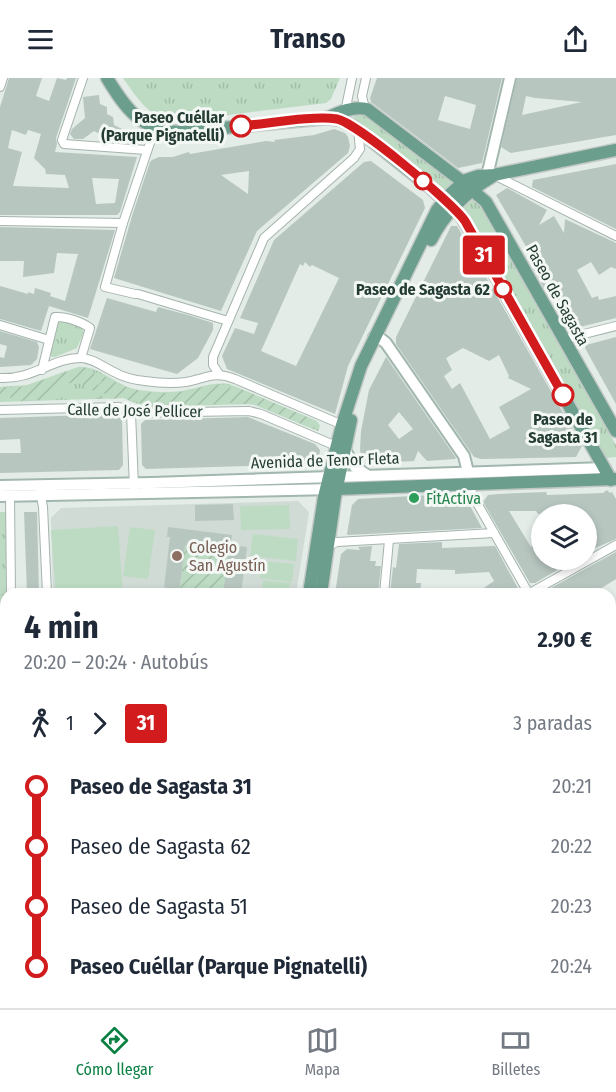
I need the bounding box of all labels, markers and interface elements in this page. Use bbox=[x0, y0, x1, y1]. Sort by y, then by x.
icon: menu bbox=[24, 23, 57, 56]
text: Transo bbox=[270, 23, 346, 55]
icon: share bbox=[559, 23, 592, 56]
place label: Paseo Cuéllar (Parque Pignatelli) bbox=[101, 108, 224, 145]
marker: Paseo Cuéllar (Parque Pignatelli) bbox=[230, 115, 252, 137]
unlabelled marker bbox=[414, 172, 432, 190]
line badge: 31 bbox=[457, 236, 511, 274]
street label: Paseo de Sagasta bbox=[522, 241, 593, 349]
text: 31 bbox=[475, 242, 493, 268]
place label: Paseo de Sagasta 62 bbox=[356, 280, 491, 299]
marker: Paseo de Sagasta 62 bbox=[494, 280, 512, 298]
marker: Paseo de Sagasta 31 bbox=[552, 384, 574, 406]
street label: Calle de José Pellicer bbox=[67, 400, 203, 421]
place label: Paseo de Sagasta 31 bbox=[528, 410, 598, 447]
street label: Avenida de Tenor Fleta bbox=[250, 448, 400, 473]
place label: FitActiva bbox=[426, 489, 481, 508]
marker: FitActiva bbox=[407, 491, 421, 505]
map controls bbox=[531, 504, 597, 570]
button: layers bbox=[531, 504, 597, 570]
place label: Colegio San Agustín bbox=[189, 538, 266, 575]
marker: Colegio San Agustín bbox=[170, 549, 184, 563]
text: 4 min bbox=[24, 607, 99, 647]
text: 2.90 € bbox=[538, 626, 592, 653]
text: 20:20 – 20:24 · Autobús bbox=[24, 650, 208, 674]
icon: walk bbox=[24, 707, 57, 740]
icon: forward bbox=[83, 707, 116, 740]
text: 31 bbox=[137, 710, 155, 736]
text: 1 bbox=[66, 711, 74, 735]
text: 3 paradas bbox=[513, 711, 592, 735]
text: Paseo de Sagasta 31 bbox=[70, 773, 252, 800]
text: 20:21 bbox=[552, 774, 592, 798]
text: Paseo de Sagasta 62 bbox=[70, 833, 251, 860]
text: 20:22 bbox=[551, 834, 592, 858]
text: Paseo de Sagasta 51 bbox=[70, 893, 248, 920]
text: 20:23 bbox=[551, 894, 592, 918]
text: Paseo Cuéllar (Parque Pignatelli) bbox=[70, 953, 367, 980]
text: 20:24 bbox=[550, 954, 592, 978]
tab: Cómo llegar bbox=[76, 1024, 153, 1079]
tab: Mapa bbox=[305, 1024, 340, 1079]
tab: Billetes bbox=[492, 1024, 540, 1079]

